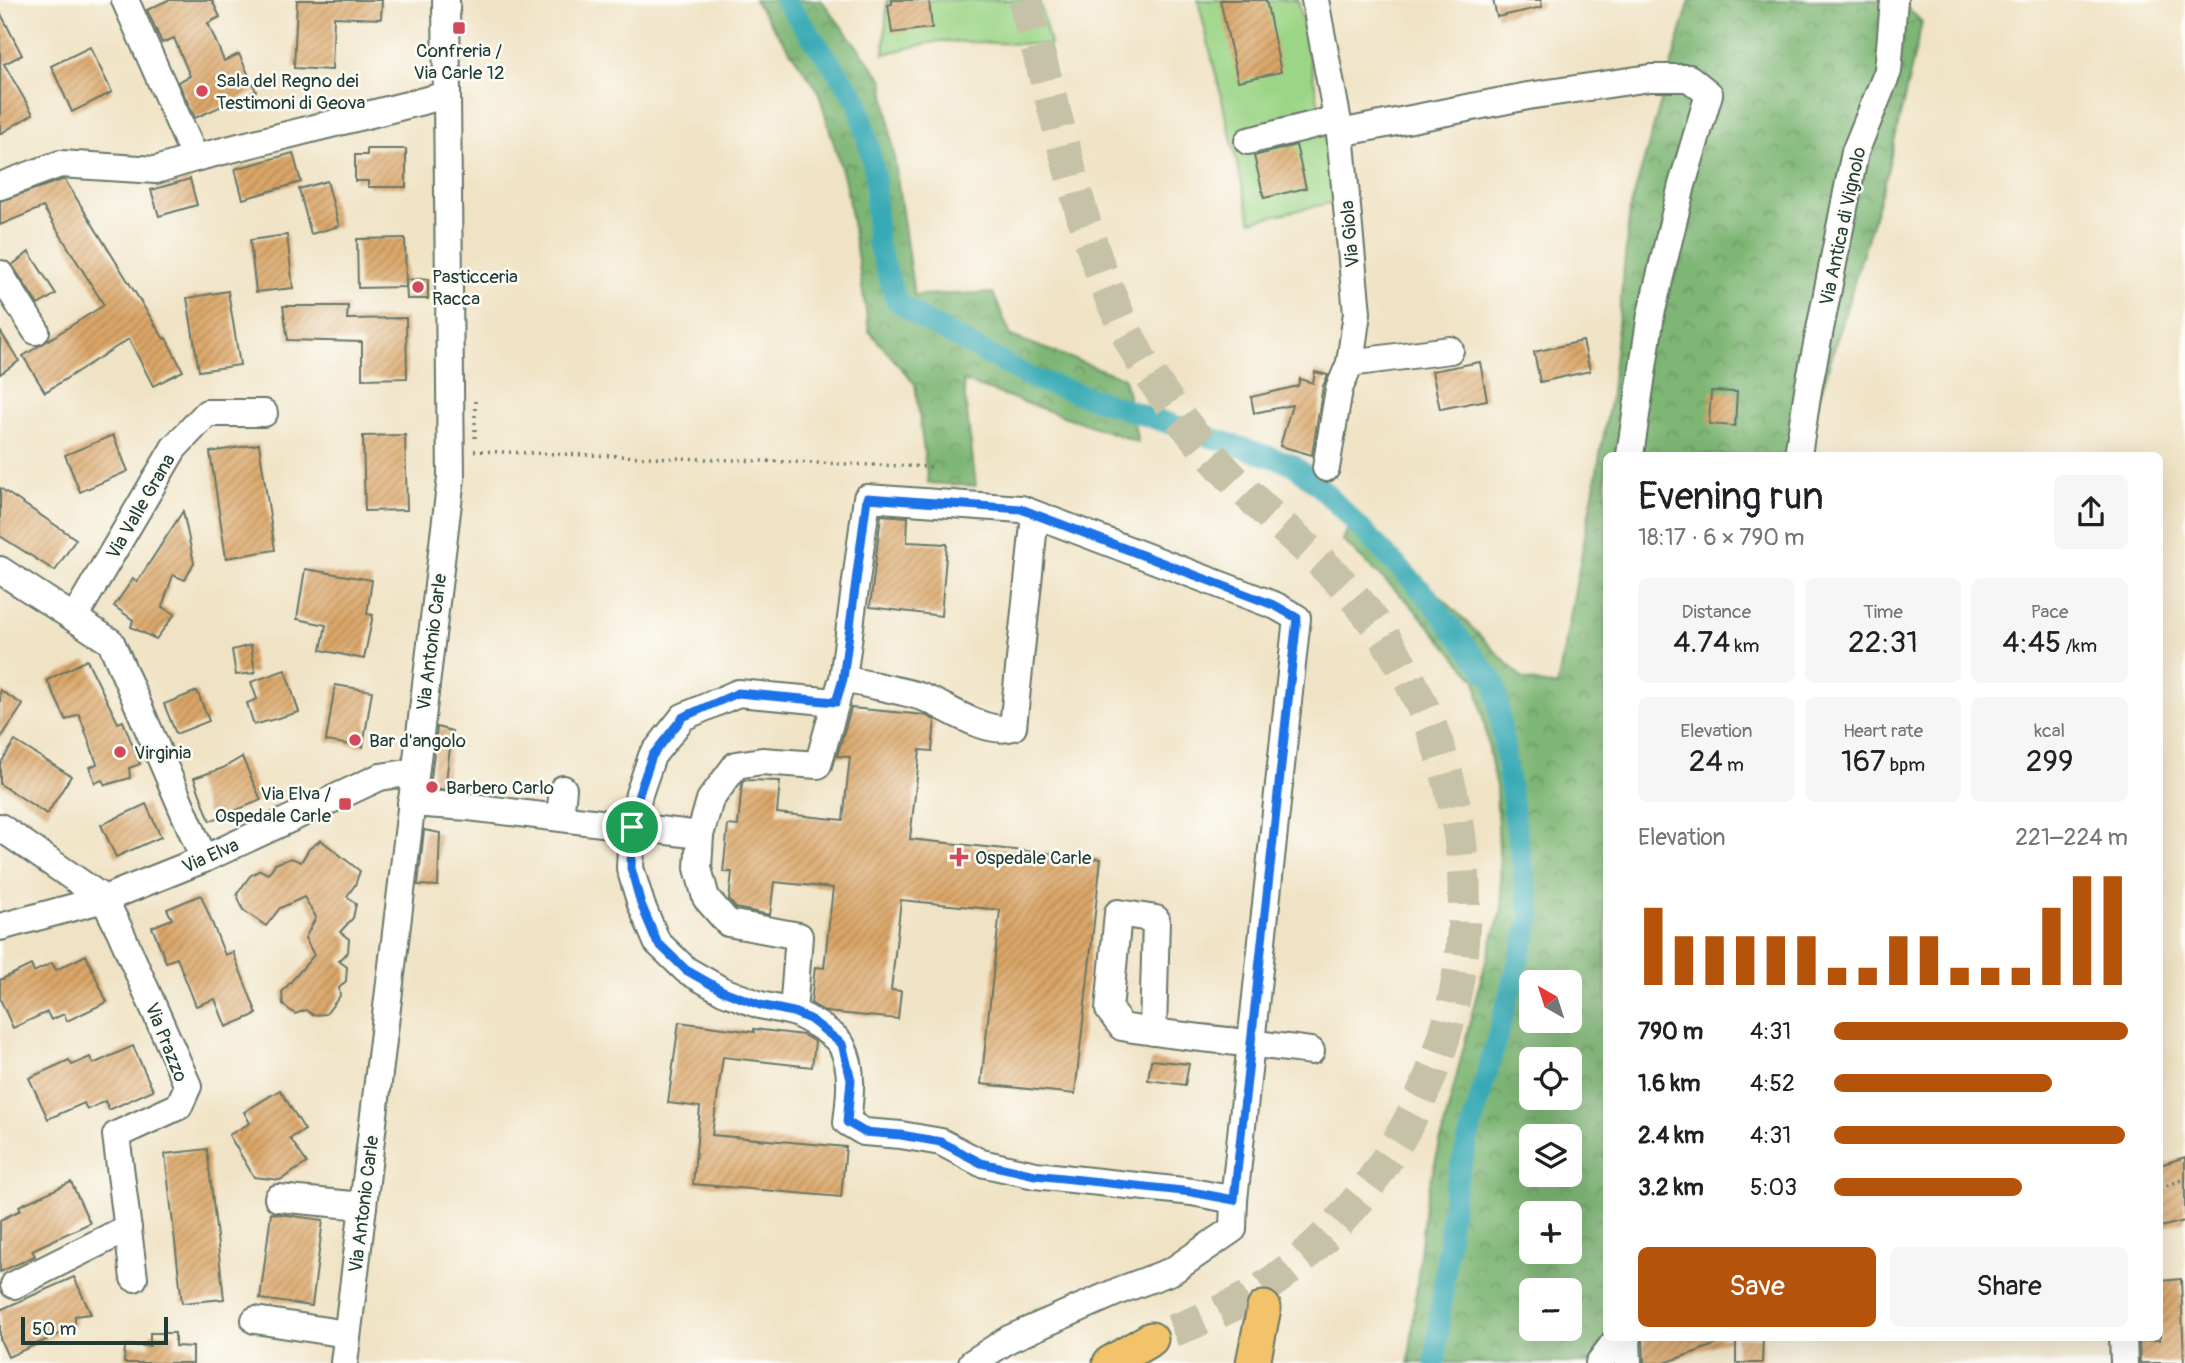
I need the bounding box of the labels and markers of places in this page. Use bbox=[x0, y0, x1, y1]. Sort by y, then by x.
marker: Confreria / Via Carle 12 bbox=[451, 20, 467, 36]
place label: Confreria / Via Carle 12 bbox=[413, 39, 505, 85]
place label: Sala del Regno dei Testimoni di Geova bbox=[216, 69, 366, 115]
marker: Sala del Regno dei Testimoni di Geova bbox=[194, 83, 210, 99]
place label: Pasticceria Racca bbox=[432, 265, 518, 311]
marker: Pasticceria Racca bbox=[410, 279, 426, 295]
place label: Bar d'angolo bbox=[369, 729, 466, 753]
marker: Bar d'angolo bbox=[347, 732, 363, 748]
place label: Virginia bbox=[134, 741, 191, 765]
marker: Virginia bbox=[112, 744, 128, 760]
place label: Barbero Carlo bbox=[446, 776, 554, 800]
marker: Barbero Carlo bbox=[424, 779, 440, 795]
place label: Via Elva / Ospedale Carle bbox=[215, 782, 332, 828]
marker: Via Elva / Ospedale Carle bbox=[337, 796, 353, 812]
pin bbox=[602, 797, 662, 857]
place label: Ospedale Carle bbox=[975, 846, 1092, 870]
marker: Ospedale Carle bbox=[949, 847, 969, 867]

